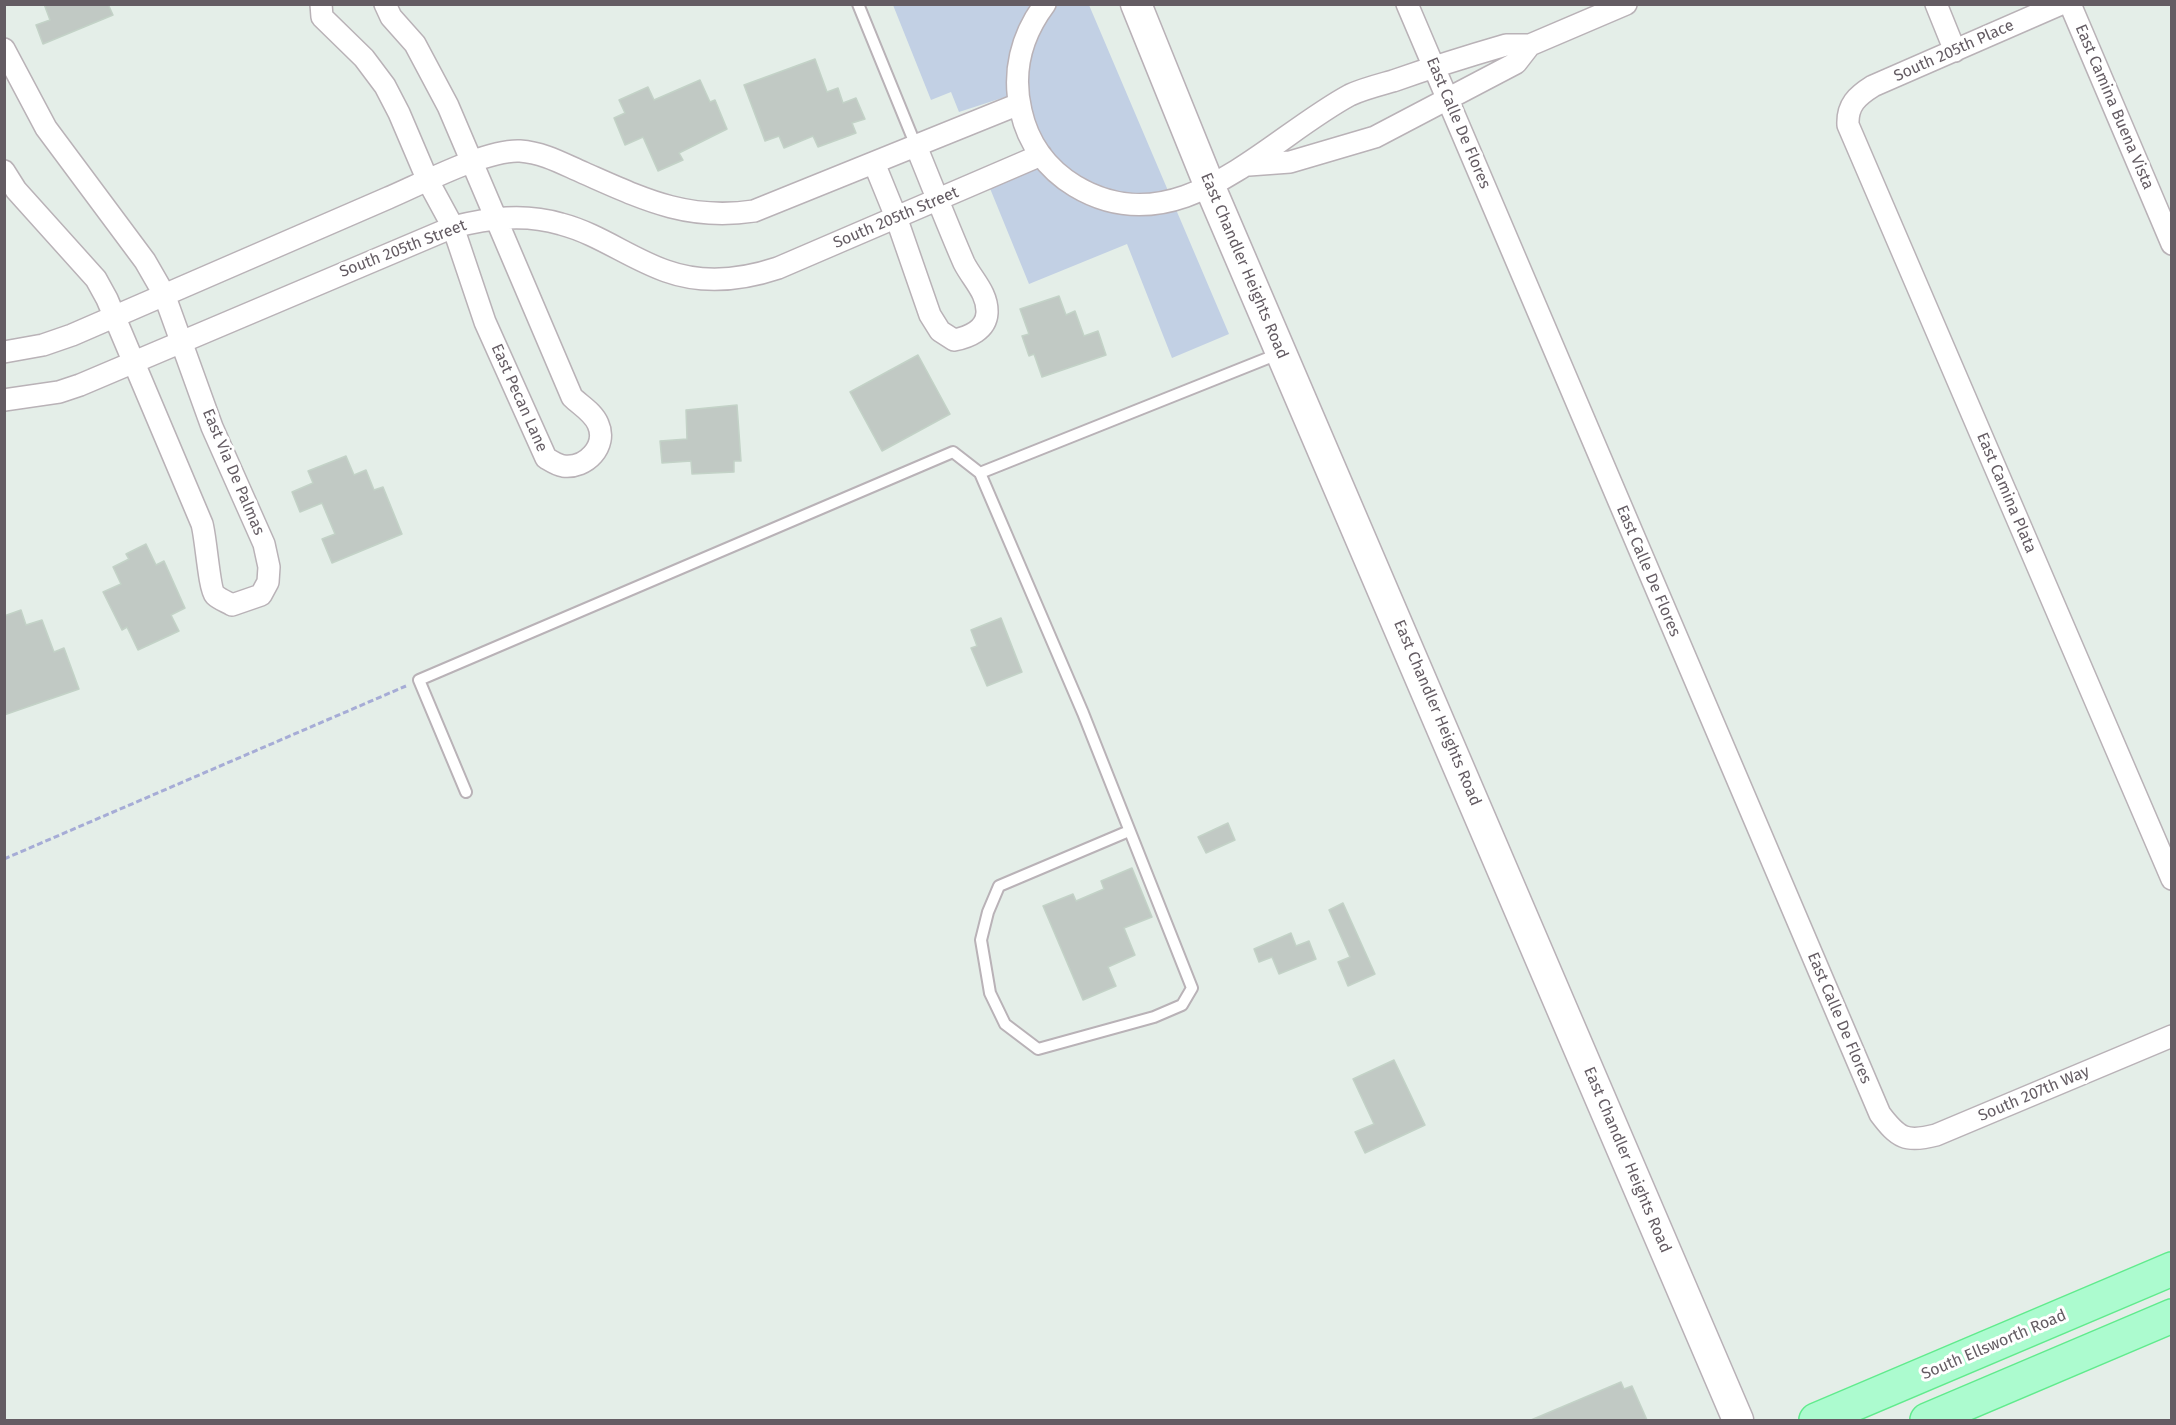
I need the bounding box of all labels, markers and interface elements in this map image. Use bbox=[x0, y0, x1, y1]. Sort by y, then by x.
street label: South 205th Place bbox=[1891, 16, 2017, 86]
street label: East Camina Buena Vista bbox=[2070, 21, 2158, 193]
street label: East Calle De Flores bbox=[1422, 54, 1494, 192]
street label: East Chandler Heights Road bbox=[1196, 170, 1292, 362]
street label: South 205th Street bbox=[830, 183, 962, 253]
street label: South 205th Street bbox=[337, 216, 469, 282]
street label: East Pecan Lane bbox=[487, 341, 551, 455]
street label: East Via De Palmas bbox=[198, 406, 268, 538]
street label: East Camina Plata bbox=[1972, 430, 2040, 556]
street label: East Calle De Flores bbox=[1612, 502, 1684, 640]
street label: East Chandler Heights Road bbox=[1389, 617, 1485, 809]
street label: East Calle De Flores bbox=[1803, 949, 1875, 1087]
street label: South 207th Way bbox=[1976, 1062, 2092, 1126]
street label: East Chandler Heights Road bbox=[1579, 1064, 1675, 1256]
street label: South Ellsworth Road bbox=[1919, 1306, 2069, 1384]

